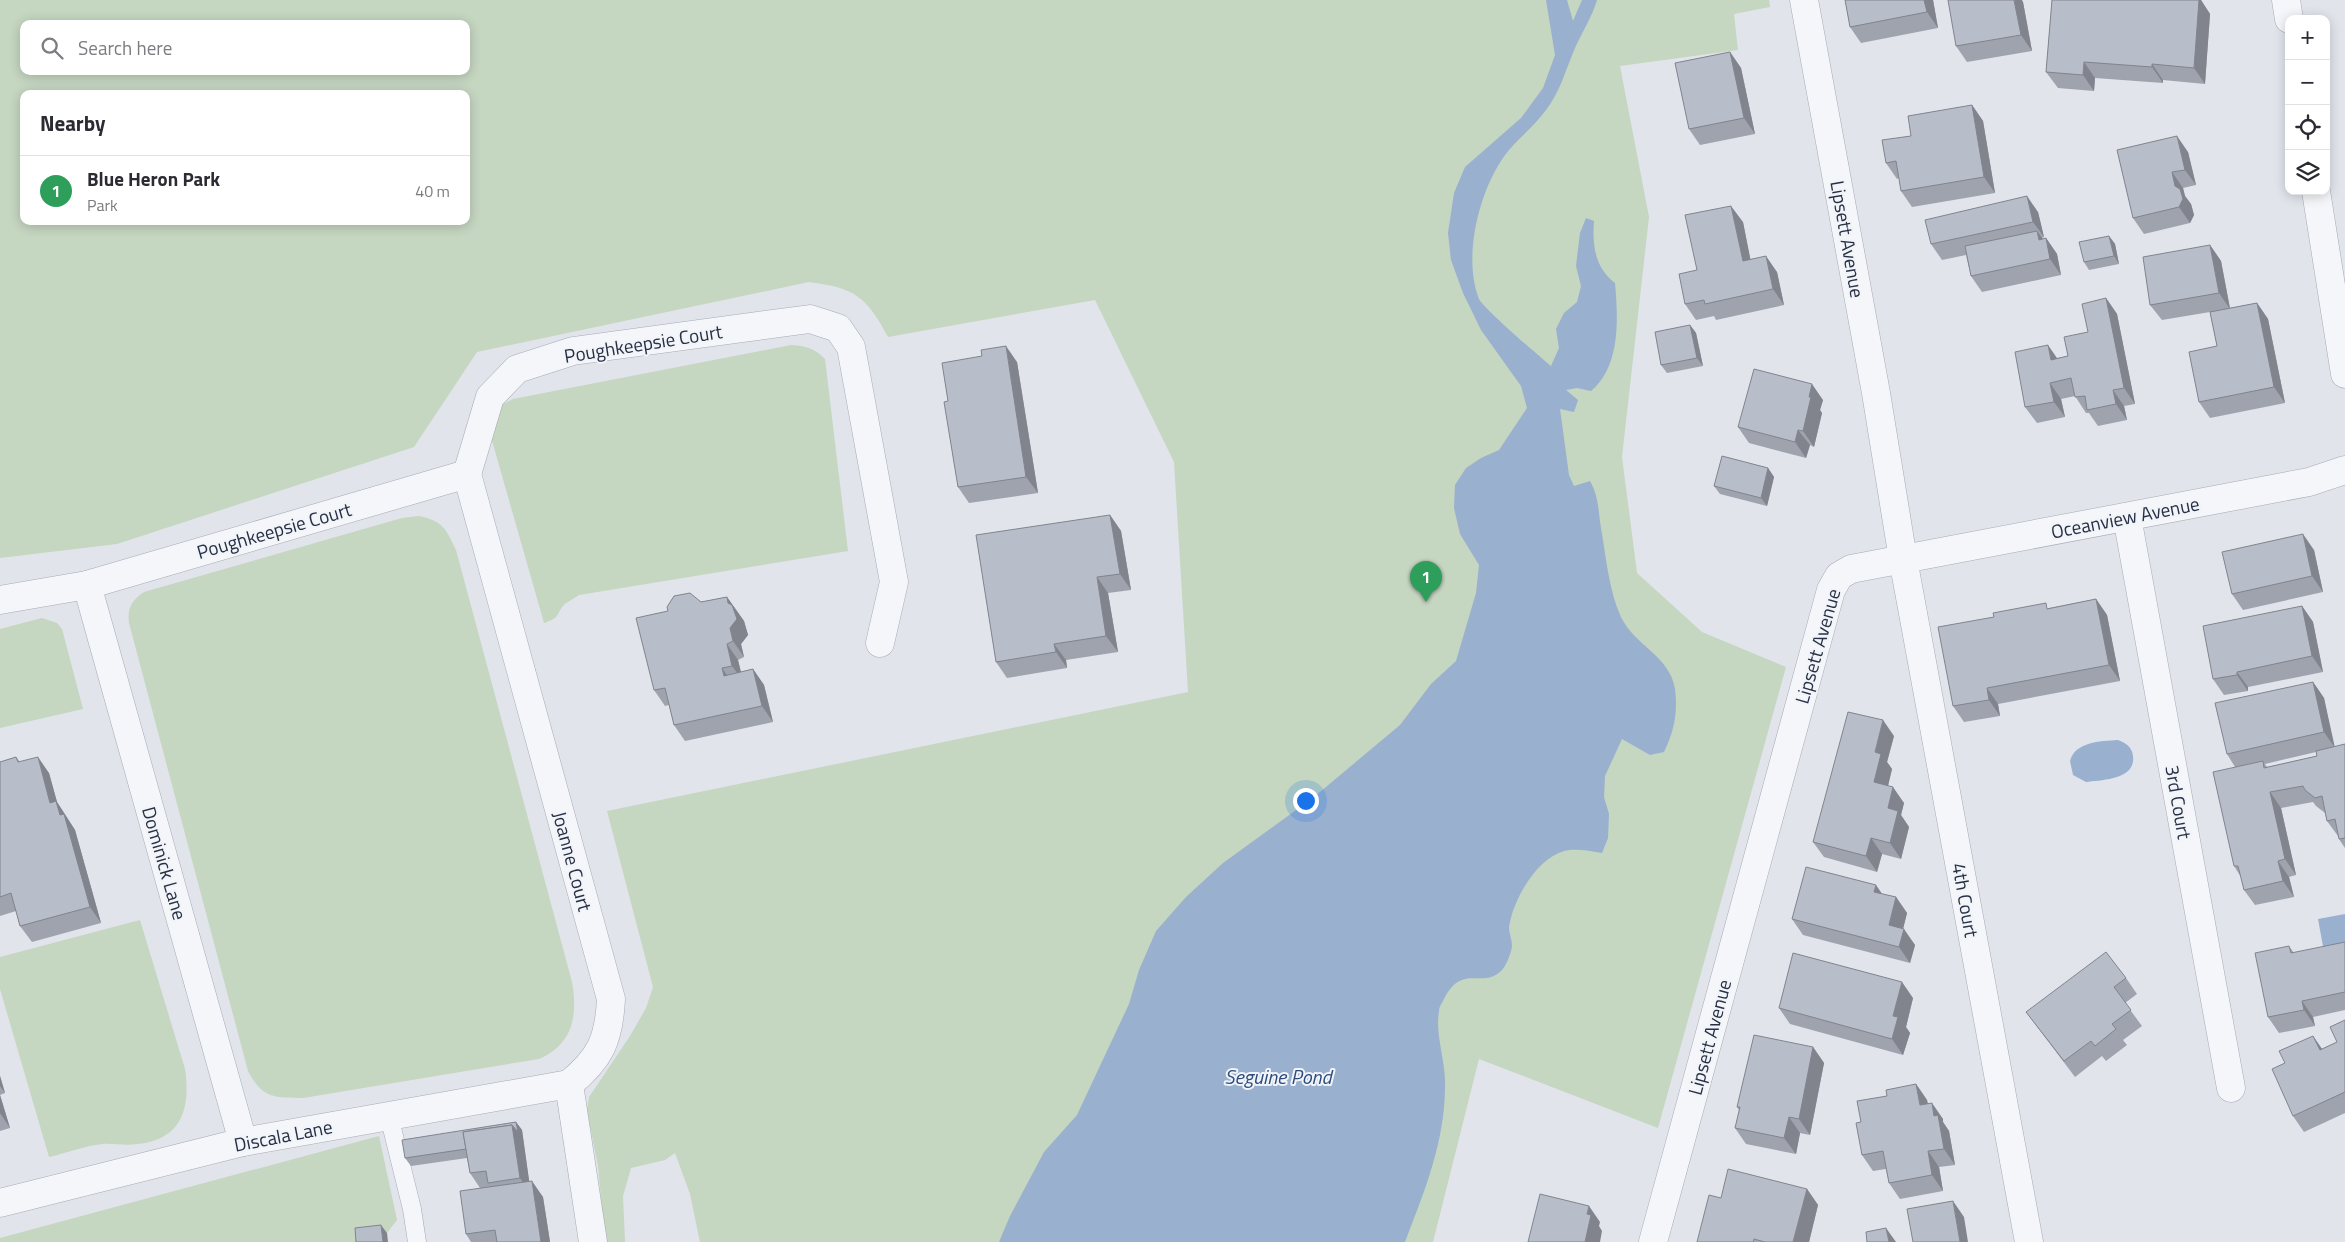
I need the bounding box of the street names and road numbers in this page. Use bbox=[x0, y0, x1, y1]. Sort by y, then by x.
street label: Lipsett Avenue bbox=[1823, 178, 1873, 300]
street label: Poughkeepsie Court bbox=[562, 316, 724, 370]
street label: Oceanview Avenue bbox=[2048, 488, 2202, 546]
street label: Poughkeepsie Court bbox=[193, 494, 355, 566]
street label: Lipsett Avenue bbox=[1787, 585, 1847, 707]
street label: 3rd Court bbox=[2158, 763, 2200, 842]
street label: Dominick Lane bbox=[135, 803, 195, 923]
street label: Joanne Court bbox=[546, 808, 600, 915]
street label: 4th Court bbox=[1945, 860, 1987, 940]
street label: Lipsett Avenue bbox=[1680, 976, 1738, 1098]
street label: Discala Lane bbox=[231, 1111, 335, 1159]

